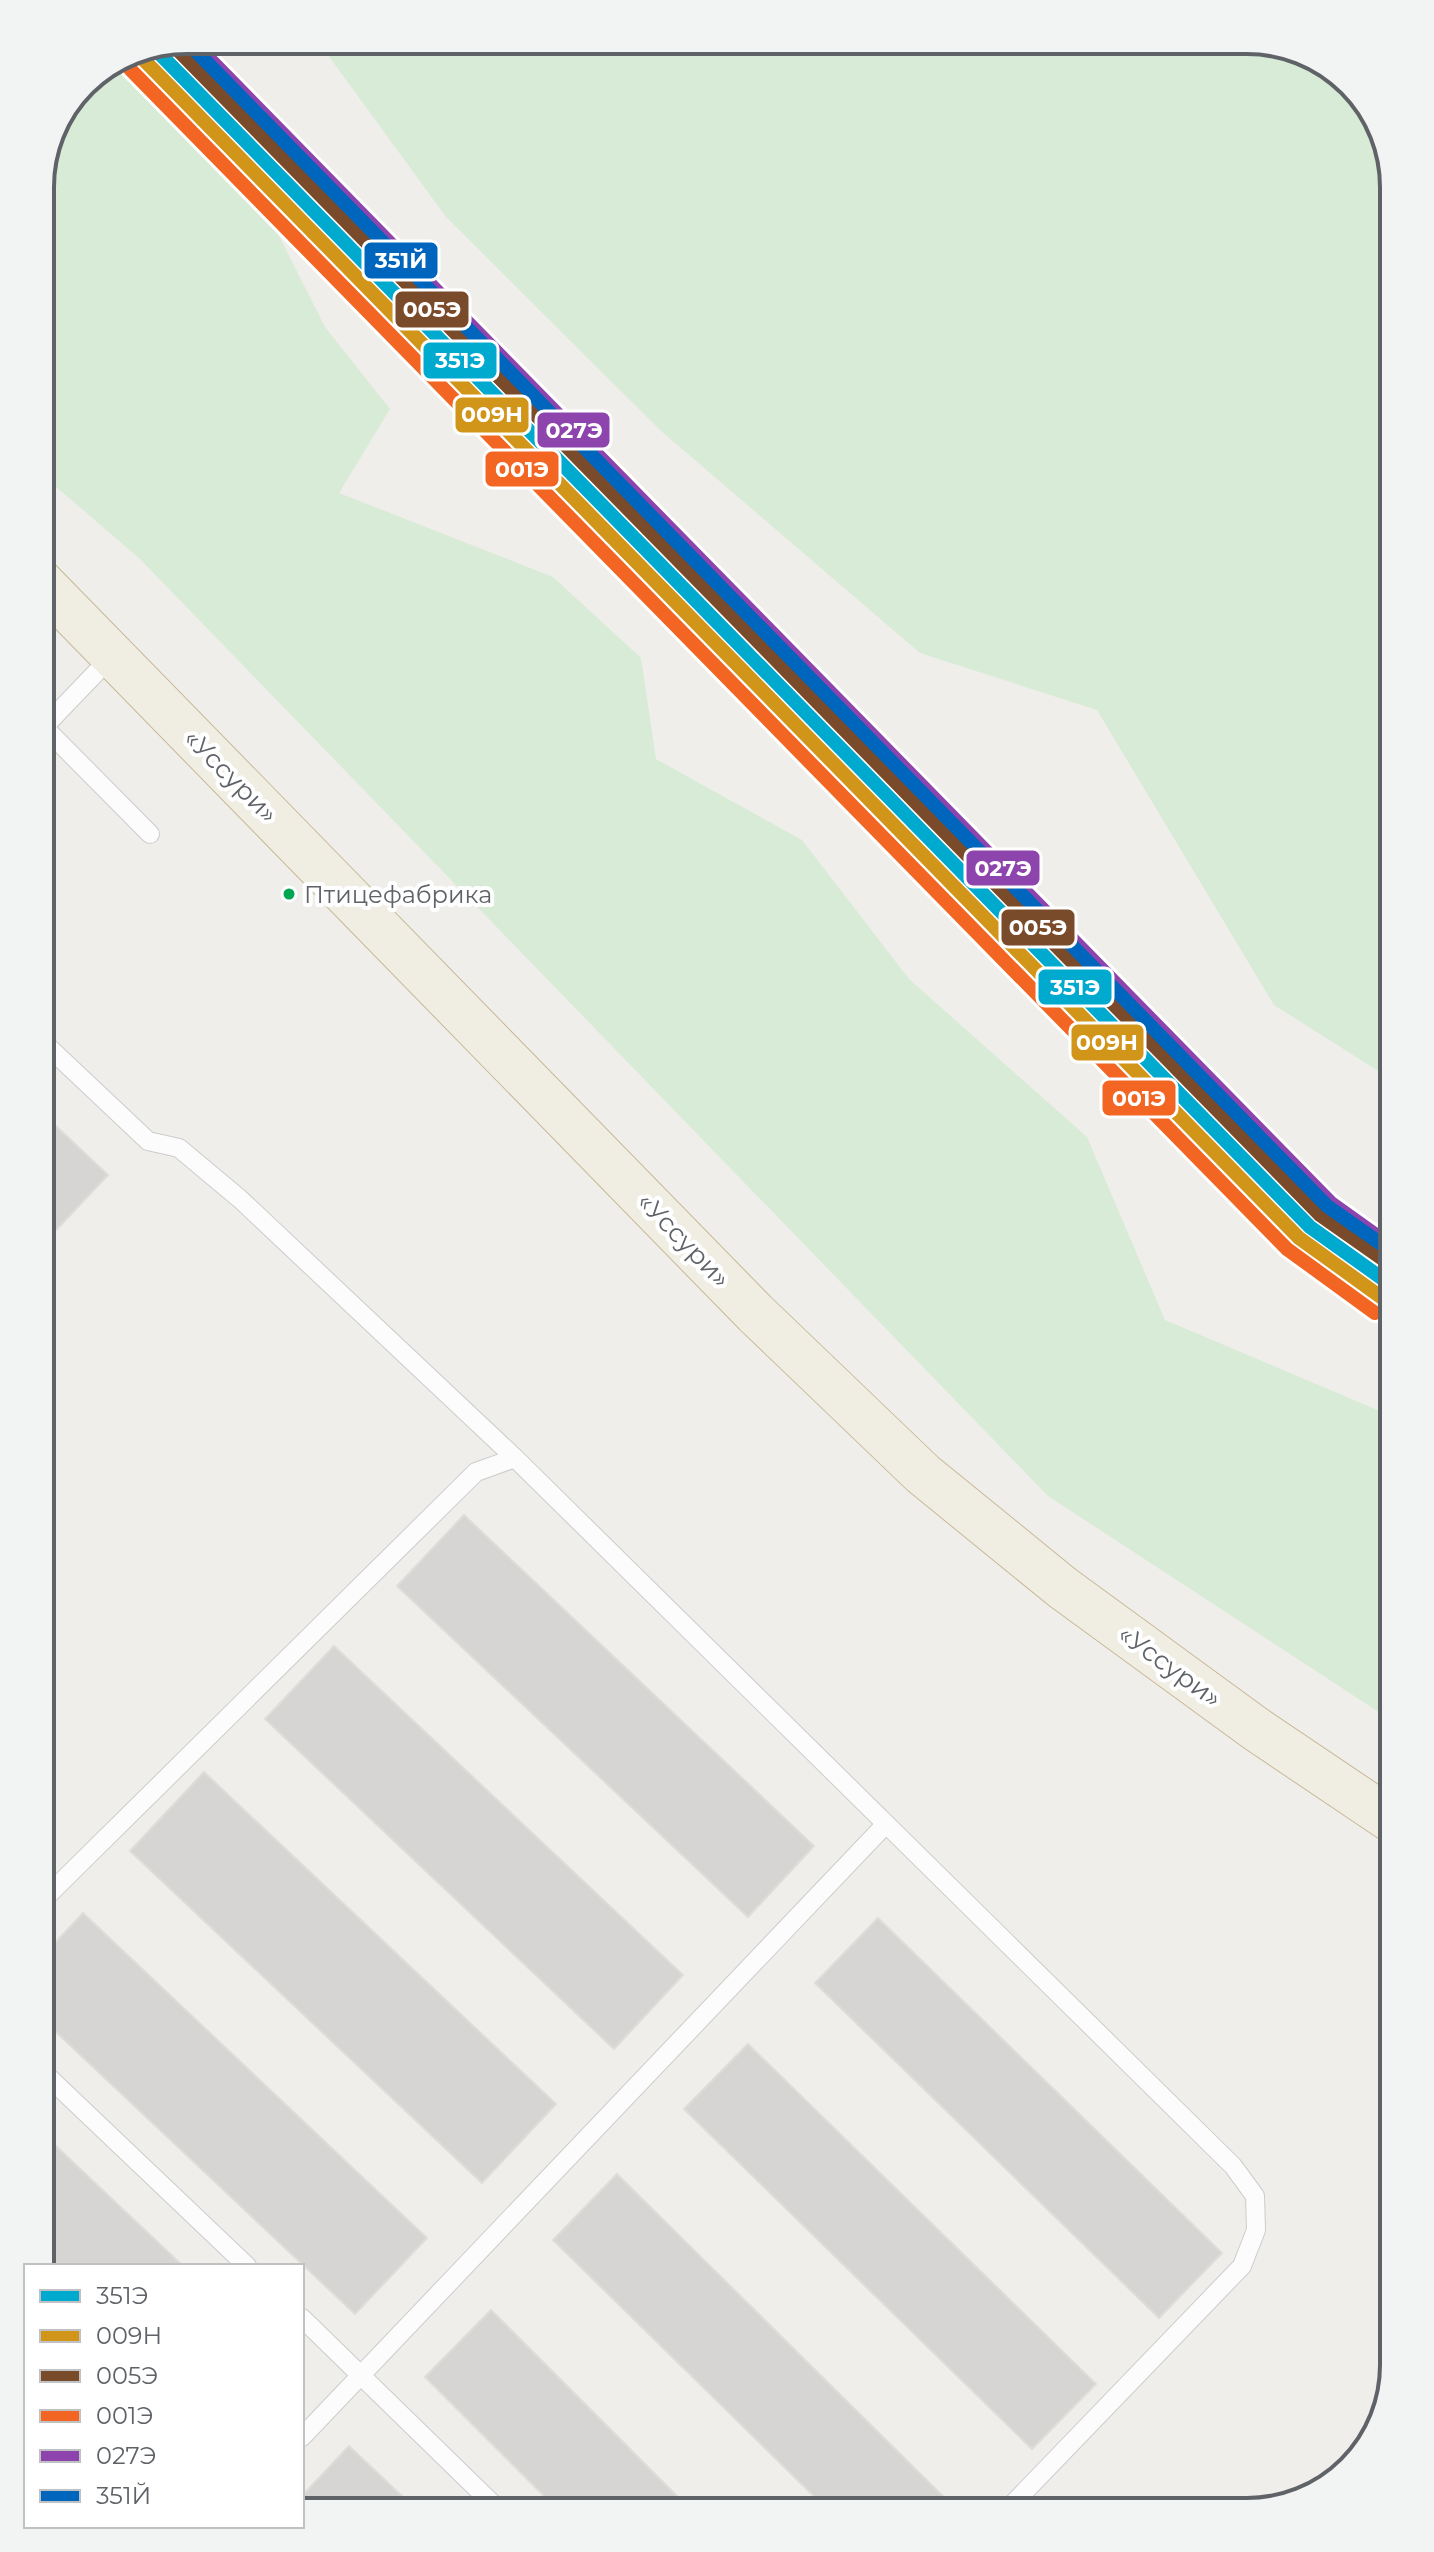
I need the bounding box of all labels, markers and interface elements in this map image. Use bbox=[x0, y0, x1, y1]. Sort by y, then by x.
line badge: 351Й bbox=[363, 241, 439, 280]
text: 351Й bbox=[374, 247, 427, 274]
line badge: 005Э bbox=[394, 290, 470, 329]
text: 005Э bbox=[403, 296, 461, 323]
line badge: 351Э bbox=[422, 341, 498, 380]
text: 351Э bbox=[434, 347, 485, 374]
line badge: 009Н bbox=[454, 396, 530, 434]
text: 009Н bbox=[461, 401, 523, 428]
line badge: 027Э bbox=[536, 411, 611, 449]
text: 027Э bbox=[545, 417, 603, 444]
line badge: 001Э bbox=[484, 450, 560, 488]
text: 001Э bbox=[495, 456, 549, 483]
street label: «Уссури» bbox=[177, 722, 285, 830]
line badge: 027Э bbox=[965, 849, 1041, 887]
text: 027Э bbox=[974, 855, 1032, 882]
place label: Птицефабрика bbox=[304, 880, 492, 909]
marker: Птицефабрика bbox=[281, 886, 297, 902]
line badge: 005Э bbox=[1000, 908, 1076, 947]
text: 005Э bbox=[1009, 914, 1067, 941]
line badge: 351Э bbox=[1037, 968, 1113, 1006]
text: 351Э bbox=[1049, 974, 1100, 1001]
line badge: 009Н bbox=[1070, 1023, 1145, 1062]
text: 009Н bbox=[1076, 1029, 1138, 1056]
line badge: 001Э bbox=[1101, 1079, 1177, 1117]
text: 001Э bbox=[1112, 1085, 1166, 1112]
street label: «Уссури» bbox=[631, 1186, 737, 1294]
street label: «Уссури» bbox=[1112, 1618, 1228, 1714]
legend bbox=[24, 2264, 304, 2528]
text: 351Э bbox=[96, 2281, 149, 2310]
text: 009Н bbox=[96, 2321, 162, 2350]
text: 005Э bbox=[96, 2361, 158, 2390]
text: 001Э bbox=[96, 2401, 153, 2430]
text: 027Э bbox=[96, 2441, 157, 2470]
text: 351Й bbox=[96, 2481, 151, 2510]

